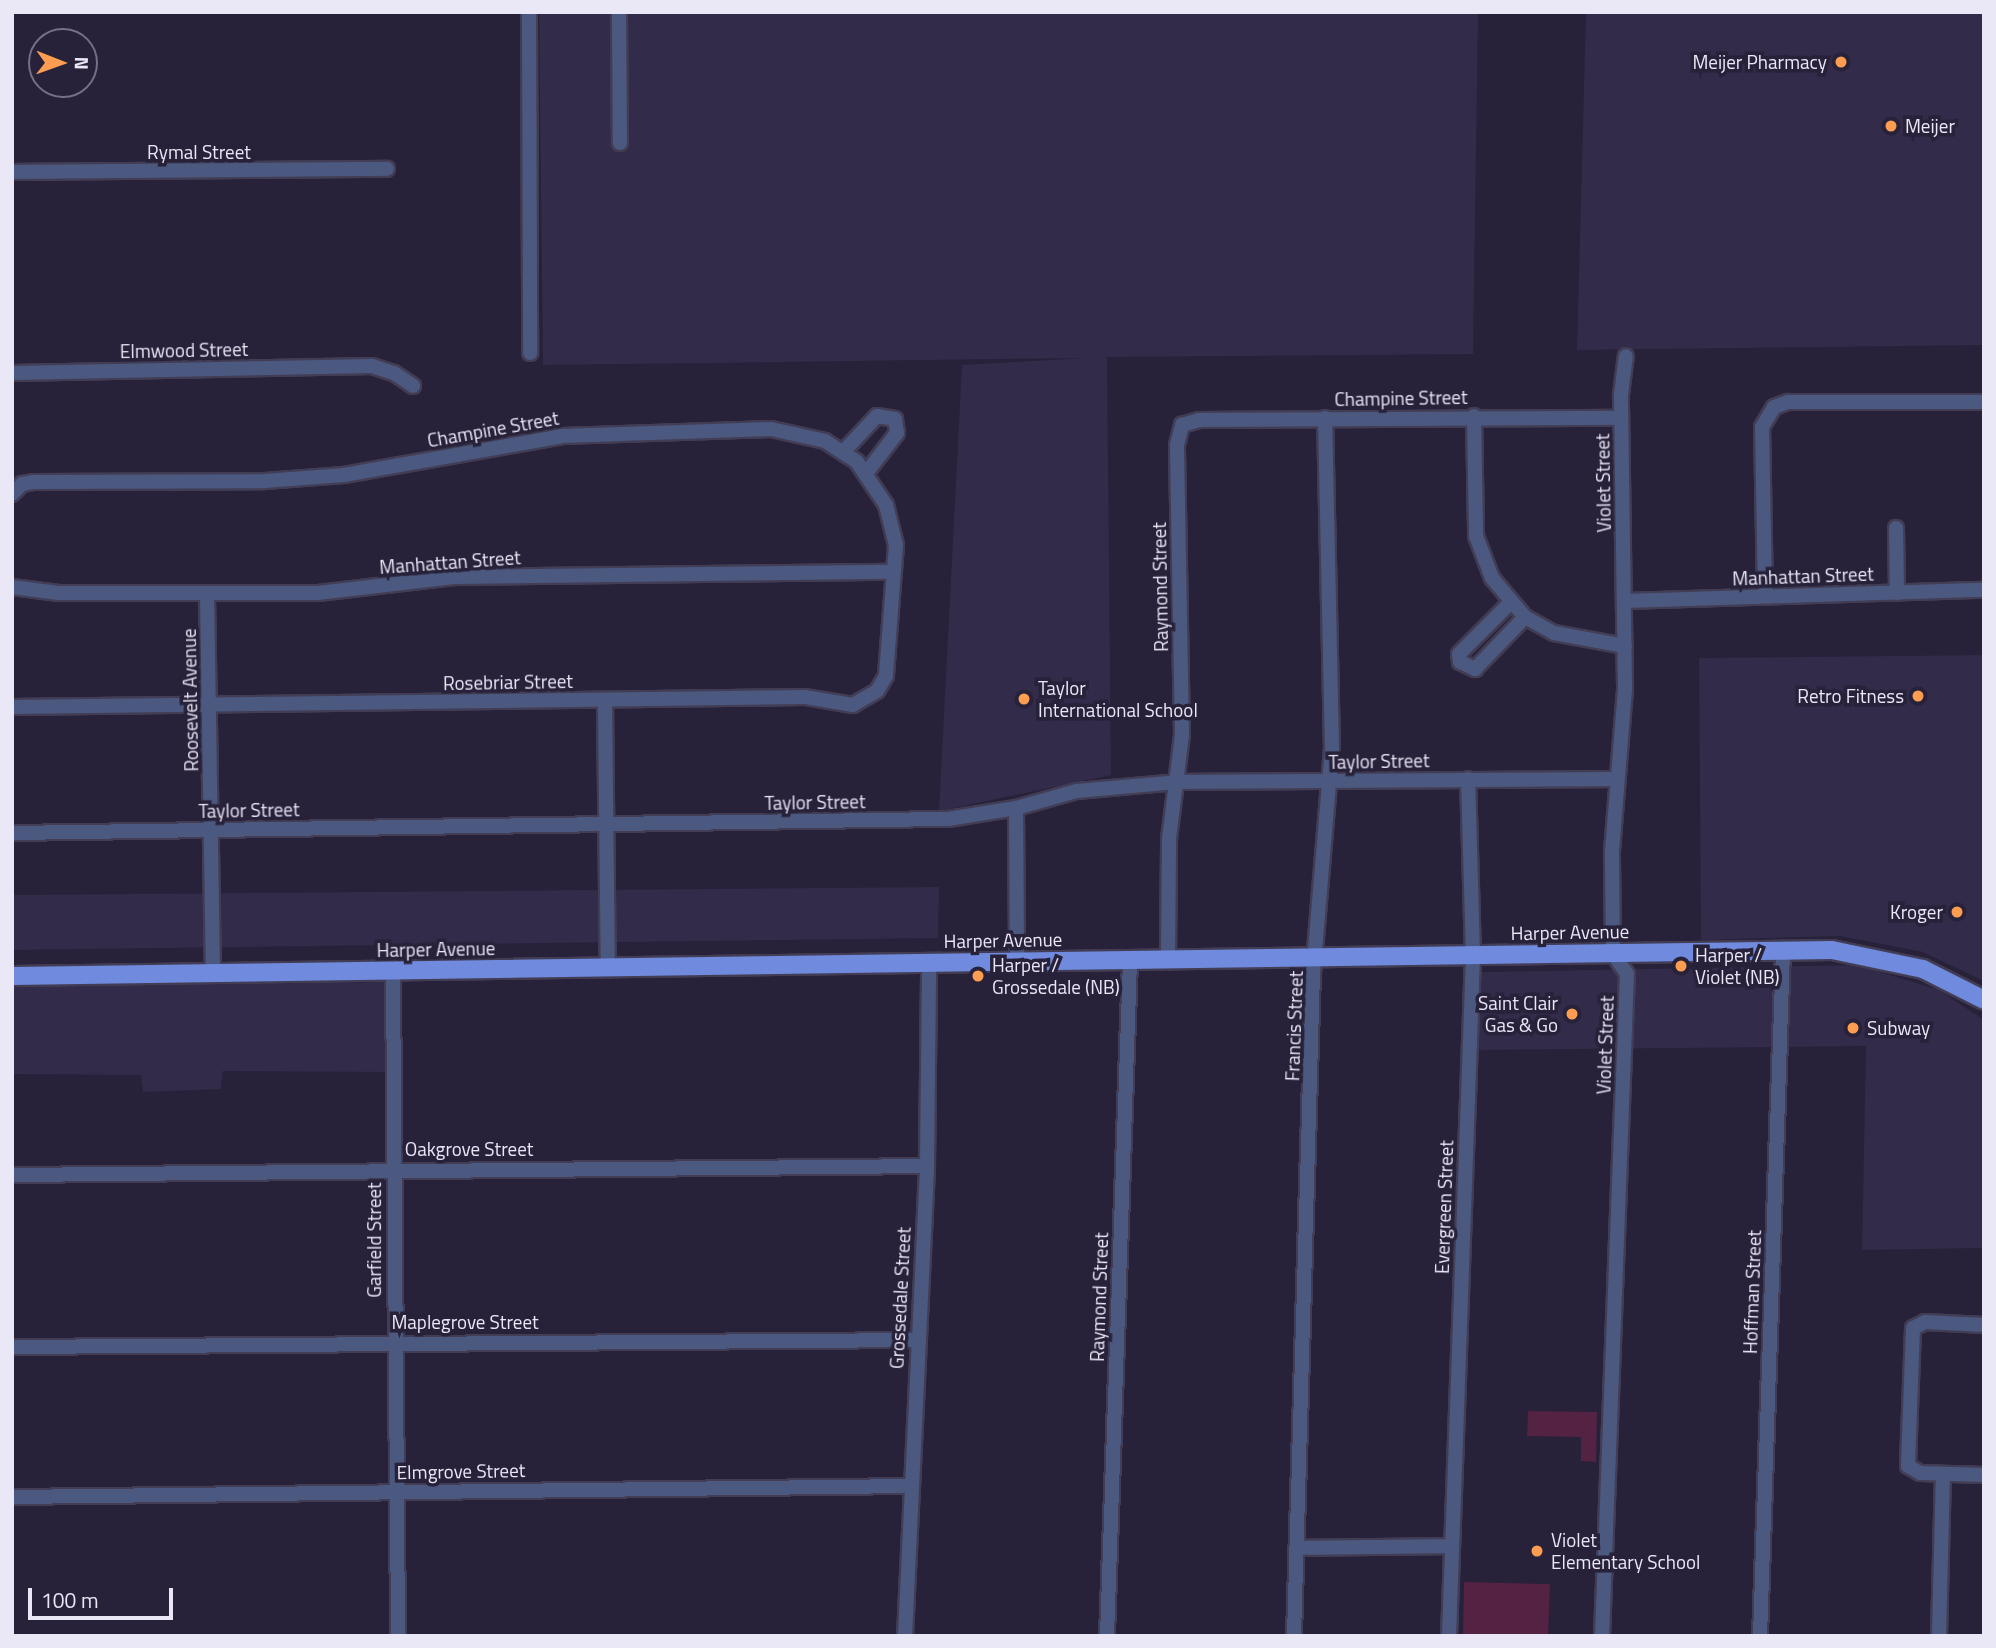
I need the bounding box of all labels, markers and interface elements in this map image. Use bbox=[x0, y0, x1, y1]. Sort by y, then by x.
north arrow bbox=[28, 28, 98, 98]
place label: Meijer Pharmacy bbox=[1692, 51, 1827, 73]
marker: Meijer Pharmacy bbox=[1833, 54, 1849, 70]
text: N bbox=[68, 56, 97, 70]
place label: Meijer bbox=[1905, 115, 1955, 137]
marker: Meijer bbox=[1883, 118, 1899, 134]
street label: Rymal Street bbox=[147, 141, 251, 163]
street label: Elmwood Street bbox=[120, 337, 248, 363]
street label: Champine Street bbox=[1334, 385, 1468, 411]
street label: Champine Street bbox=[425, 406, 561, 452]
street label: Violet Street bbox=[1591, 433, 1615, 533]
street label: Raymond Street bbox=[1147, 522, 1173, 652]
street label: Manhattan Street bbox=[379, 546, 521, 578]
street label: Manhattan Street bbox=[1732, 562, 1874, 590]
street label: Roosevelt Avenue bbox=[177, 628, 203, 772]
street label: Rosebriar Street bbox=[443, 669, 573, 695]
place label: Taylor International School bbox=[1038, 677, 1198, 721]
place label: Retro Fitness bbox=[1797, 685, 1904, 707]
marker: Retro Fitness bbox=[1910, 688, 1926, 704]
marker: Taylor International School bbox=[1016, 691, 1032, 707]
street label: Taylor Street bbox=[1328, 749, 1430, 773]
street label: Taylor Street bbox=[764, 790, 866, 814]
street label: Taylor Street bbox=[198, 798, 300, 822]
place label: Kroger bbox=[1890, 901, 1943, 923]
marker: Kroger bbox=[1949, 904, 1965, 920]
street label: Harper Avenue bbox=[1510, 920, 1630, 944]
street label: Harper Avenue bbox=[943, 928, 1063, 952]
street label: Harper Avenue bbox=[376, 937, 496, 961]
place label: Harper / Violet (NB) bbox=[1695, 944, 1780, 988]
place label: Harper / Grossedale (NB) bbox=[992, 954, 1120, 998]
marker: Harper / Violet (NB) bbox=[1673, 958, 1689, 974]
marker: Harper / Grossedale (NB) bbox=[970, 968, 986, 984]
street label: Francis Street bbox=[1281, 970, 1307, 1082]
place label: Saint Clair Gas & Go bbox=[1478, 992, 1558, 1036]
street label: Violet Street bbox=[1592, 995, 1618, 1095]
marker: Saint Clair Gas & Go bbox=[1564, 1006, 1580, 1022]
place label: Subway bbox=[1867, 1017, 1930, 1039]
marker: Subway bbox=[1845, 1020, 1861, 1036]
street label: Oakgrove Street bbox=[405, 1138, 533, 1160]
street label: Evergreen Street bbox=[1430, 1140, 1458, 1274]
street label: Garfield Street bbox=[363, 1182, 385, 1298]
street label: Grossedale Street bbox=[885, 1226, 915, 1370]
street label: Hoffman Street bbox=[1738, 1230, 1766, 1354]
street label: Raymond Street bbox=[1085, 1232, 1113, 1362]
street label: Maplegrove Street bbox=[391, 1311, 539, 1333]
street label: Elmgrove Street bbox=[397, 1458, 525, 1484]
place label: Violet Elementary School bbox=[1551, 1529, 1700, 1573]
marker: Violet Elementary School bbox=[1529, 1543, 1545, 1559]
scale bar bbox=[32, 1574, 177, 1618]
text: 100 m bbox=[41, 1584, 98, 1616]

